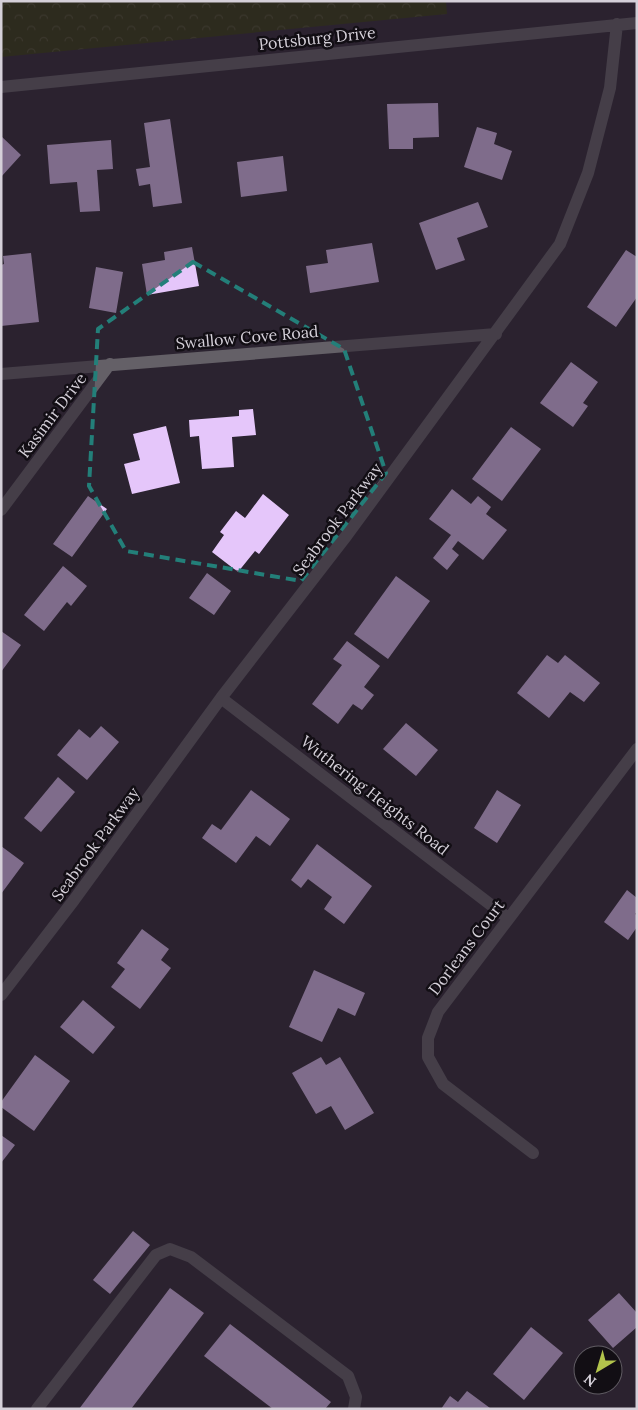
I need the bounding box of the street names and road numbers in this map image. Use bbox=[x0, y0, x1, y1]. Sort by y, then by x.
street label: Pottsburg Drive bbox=[257, 22, 377, 54]
street label: Swallow Cove Road bbox=[175, 321, 320, 353]
street label: Kasimir Drive bbox=[14, 368, 91, 461]
street label: Seabrook Parkway bbox=[288, 458, 386, 579]
street label: Wuthering Heights Road bbox=[297, 731, 453, 859]
street label: Seabrook Parkway bbox=[47, 783, 143, 905]
street label: Dorleans Court bbox=[424, 895, 509, 999]

